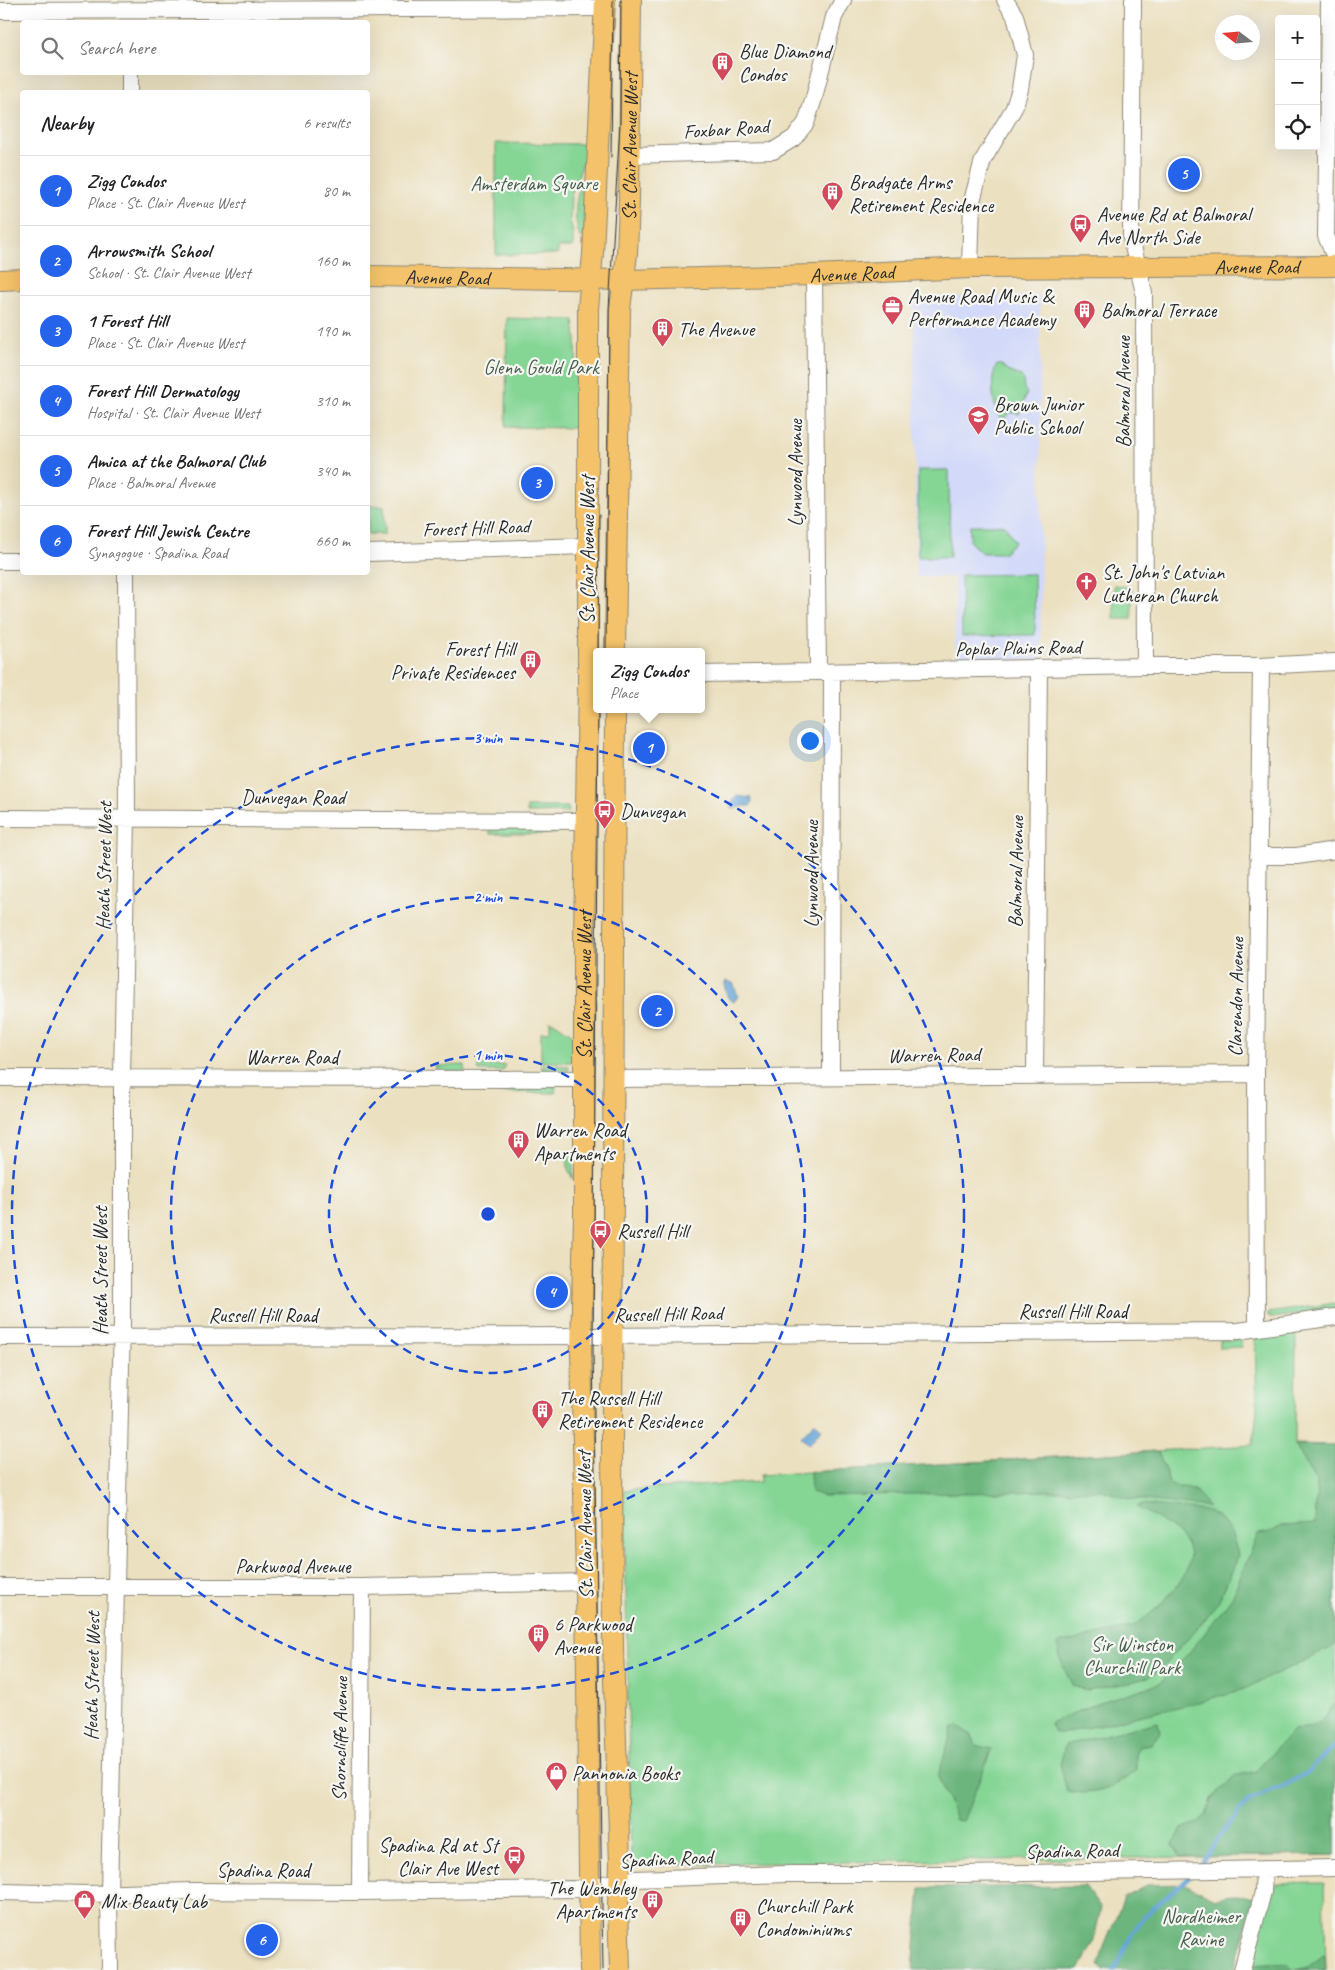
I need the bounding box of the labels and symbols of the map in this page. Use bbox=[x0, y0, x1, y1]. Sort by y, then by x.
north arrow bbox=[1215, 15, 1260, 60]
place label: Blue Diamond Condos bbox=[739, 39, 834, 87]
building icon: Blue Diamond Condos bbox=[711, 50, 735, 81]
street label: St. Clair Avenue West bbox=[616, 69, 643, 221]
street label: Foxbar Road bbox=[682, 113, 773, 144]
pin: 5 bbox=[1168, 155, 1200, 193]
place label: Bradgate Arms Retirement Residence bbox=[849, 170, 995, 218]
park label: Amsterdam Square bbox=[471, 171, 599, 196]
building icon: Bradgate Arms Retirement Residence bbox=[821, 181, 845, 212]
place label: Avenue Rd at Balmoral Ave North Side bbox=[1097, 202, 1254, 250]
bus stop icon: Avenue Rd at Balmoral Ave North Side bbox=[1069, 213, 1093, 244]
street label: Avenue Road bbox=[1215, 254, 1302, 279]
street label: Avenue Road bbox=[809, 259, 898, 288]
street label: Avenue Road bbox=[405, 264, 492, 290]
place label: Avenue Road Music & Performance Academy bbox=[908, 284, 1058, 332]
office icon: Avenue Road Music & Performance Academy bbox=[880, 295, 904, 326]
building icon: Balmoral Terrace bbox=[1073, 298, 1097, 329]
place label: Balmoral Terrace bbox=[1101, 298, 1218, 323]
building icon: The Avenue bbox=[650, 317, 674, 348]
place label: The Avenue bbox=[678, 317, 756, 342]
street label: Balmoral Avenue bbox=[1111, 335, 1136, 448]
park label: Glenn Gould Park bbox=[483, 355, 600, 380]
place label: Brown Junior Public School bbox=[994, 392, 1085, 440]
school or university icon: Brown Junior Public School bbox=[966, 404, 990, 435]
street label: Lynwood Avenue bbox=[783, 418, 808, 527]
pin: 3 bbox=[521, 464, 553, 502]
street label: St. Clair Avenue West bbox=[575, 473, 600, 624]
street label: Forest Hill Road bbox=[422, 514, 533, 542]
place label: St. John's Latvian Lutheran Church bbox=[1102, 560, 1225, 608]
church icon: St. John's Latvian Lutheran Church bbox=[1074, 571, 1098, 602]
street label: Poplar Plains Road bbox=[955, 634, 1084, 662]
place label: Forest Hill Private Residences bbox=[391, 637, 519, 685]
building icon: Forest Hill Private Residences bbox=[519, 649, 543, 680]
your location bbox=[797, 728, 823, 754]
text: 3 min bbox=[474, 729, 503, 748]
pin: 1 bbox=[633, 729, 665, 767]
street label: Dunvegan Road bbox=[241, 785, 348, 810]
street label: Heath Street West bbox=[90, 799, 118, 931]
bus stop icon: Dunvegan bbox=[592, 799, 616, 830]
place label: Dunvegan bbox=[620, 799, 686, 824]
street label: Balmoral Avenue bbox=[1003, 815, 1029, 928]
street label: Lynwood Avenue bbox=[799, 819, 824, 928]
text: 2 min bbox=[474, 888, 503, 907]
street label: St. Clair Avenue West bbox=[572, 907, 597, 1059]
street label: Clarendon Avenue bbox=[1222, 936, 1250, 1057]
pin: 2 bbox=[641, 992, 673, 1030]
street label: Warren Road bbox=[888, 1042, 983, 1068]
street label: Warren Road bbox=[246, 1045, 341, 1070]
text: 1 min bbox=[474, 1046, 503, 1065]
place label: Warren Road Apartments bbox=[534, 1118, 629, 1166]
building icon: Warren Road Apartments bbox=[506, 1129, 530, 1160]
street label: Heath Street West bbox=[88, 1204, 113, 1335]
centre of rings bbox=[479, 1205, 497, 1223]
bus stop icon: Russell Hill bbox=[589, 1219, 613, 1250]
place label: Russell Hill bbox=[617, 1219, 692, 1244]
pin: 4 bbox=[536, 1273, 568, 1311]
street label: Russell Hill Road bbox=[1019, 1299, 1131, 1324]
street label: Russell Hill Road bbox=[613, 1300, 726, 1327]
street label: Russell Hill Road bbox=[209, 1303, 321, 1328]
place label: The Russell Hill Retirement Residence bbox=[558, 1386, 704, 1434]
building icon: The Russell Hill Retirement Residence bbox=[530, 1398, 554, 1429]
street label: St. Clair Avenue West bbox=[571, 1447, 599, 1599]
street label: Parkwood Avenue bbox=[236, 1554, 352, 1579]
street label: Heath Street West bbox=[78, 1609, 106, 1741]
place label: 6 Parkwood Avenue bbox=[554, 1612, 635, 1660]
building icon: 6 Parkwood Avenue bbox=[526, 1623, 550, 1654]
park label: Sir Winston Churchill Park bbox=[1084, 1632, 1182, 1680]
street label: Shorncliffe Avenue bbox=[326, 1675, 354, 1801]
shop icon: Pannonia Books bbox=[544, 1761, 568, 1792]
place label: Pannonia Books bbox=[572, 1761, 681, 1786]
place label: Spadina Rd at St Clair Ave West bbox=[379, 1833, 501, 1881]
street label: Spadina Road bbox=[1025, 1838, 1122, 1864]
street label: Spadina Road bbox=[619, 1844, 716, 1874]
bus stop icon: Spadina Rd at St Clair Ave West bbox=[502, 1845, 526, 1876]
street label: Spadina Road bbox=[216, 1858, 313, 1883]
place label: The Wembley Apartments bbox=[547, 1876, 638, 1924]
building icon: The Wembley Apartments bbox=[640, 1888, 664, 1919]
shop icon: Mix Beauty Lab bbox=[73, 1889, 97, 1920]
place label: Mix Beauty Lab bbox=[101, 1889, 208, 1914]
place label: Churchill Park Condominiums bbox=[756, 1894, 854, 1942]
park label: Nordheimer Ravine bbox=[1162, 1904, 1242, 1952]
building icon: Churchill Park Condominiums bbox=[728, 1906, 752, 1937]
pin: 6 bbox=[246, 1921, 278, 1959]

